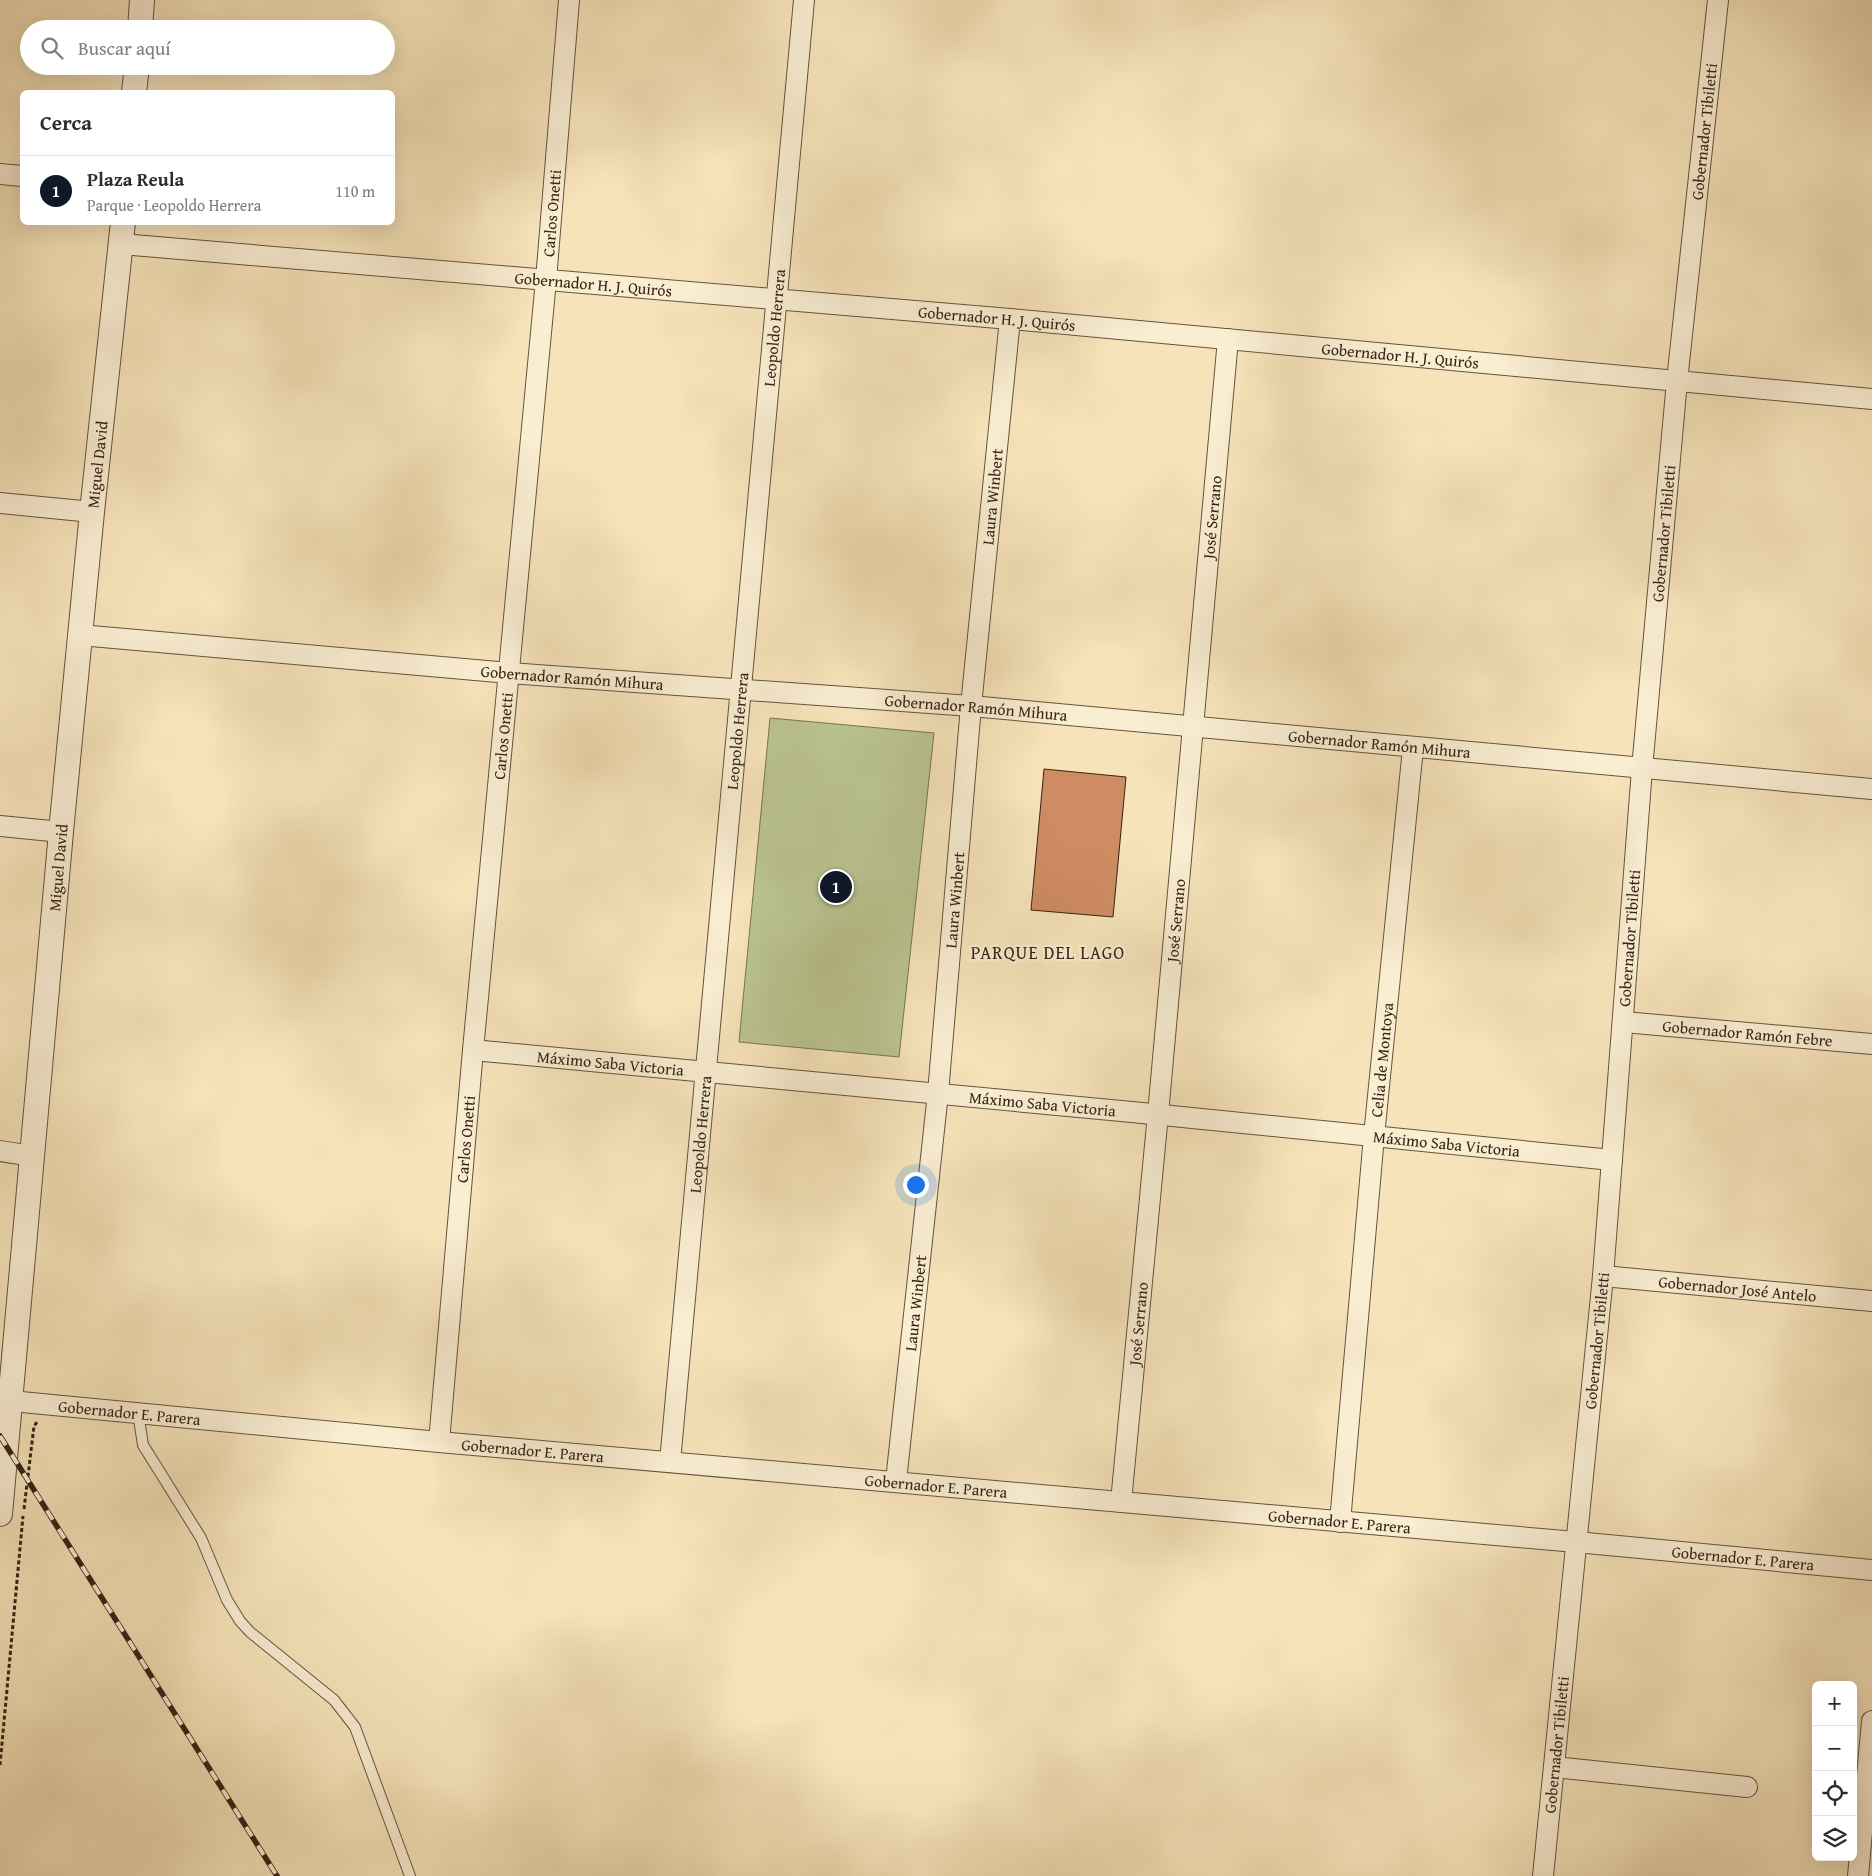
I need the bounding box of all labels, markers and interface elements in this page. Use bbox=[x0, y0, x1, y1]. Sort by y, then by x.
search box bbox=[20, 20, 395, 75]
icon: search bbox=[38, 34, 66, 62]
text: Buscar aquí bbox=[78, 34, 171, 62]
street label: Gobernador Tibiletti bbox=[1685, 61, 1723, 201]
text: Cerca bbox=[40, 107, 92, 138]
text: Plaza Reula bbox=[87, 165, 184, 193]
street label: Carlos Onetti bbox=[536, 168, 567, 258]
text: 1 bbox=[52, 179, 60, 203]
text: 110 m bbox=[335, 179, 375, 203]
text: Parque · Leopoldo Herrera bbox=[87, 193, 261, 217]
street label: Gobernador H. J. Quirós bbox=[514, 265, 673, 302]
street label: Leopoldo Herrera bbox=[757, 268, 791, 387]
street label: Gobernador H. J. Quirós bbox=[917, 299, 1077, 337]
street label: Gobernador H. J. Quirós bbox=[1320, 336, 1480, 374]
street label: Miguel David bbox=[80, 419, 114, 509]
street label: Laura Winbert bbox=[975, 447, 1009, 546]
street label: Gobernador Tibiletti bbox=[1645, 463, 1681, 603]
street label: José Serrano bbox=[1196, 474, 1228, 562]
street label: Gobernador Ramón Mihura bbox=[480, 659, 665, 696]
street label: Leopoldo Herrera bbox=[720, 671, 754, 791]
street label: Gobernador Ramón Mihura bbox=[884, 688, 1069, 727]
street label: Carlos Onetti bbox=[487, 691, 519, 781]
street label: Gobernador Ramón Mihura bbox=[1287, 723, 1472, 764]
street label: Miguel David bbox=[42, 822, 74, 912]
street label: Laura Winbert bbox=[938, 850, 971, 949]
pin: 1 bbox=[820, 868, 852, 906]
street label: Gobernador Tibiletti bbox=[1612, 868, 1646, 1007]
street label: José Serrano bbox=[1160, 878, 1191, 965]
district label: PARQUE DEL LAGO bbox=[971, 939, 1125, 966]
street label: Celia de Montoya bbox=[1364, 1001, 1399, 1118]
street label: Gobernador Ramón Febre bbox=[1661, 1013, 1834, 1052]
street label: Máximo Saba Victoria bbox=[536, 1044, 685, 1082]
street label: Leopoldo Herrera bbox=[683, 1074, 717, 1194]
street label: Máximo Saba Victoria bbox=[968, 1085, 1117, 1122]
street label: Carlos Onetti bbox=[450, 1094, 481, 1184]
street label: Máximo Saba Victoria bbox=[1372, 1124, 1522, 1163]
your location bbox=[903, 1172, 929, 1198]
street label: Laura Winbert bbox=[898, 1253, 932, 1352]
street label: Gobernador José Antelo bbox=[1657, 1269, 1817, 1308]
street label: Gobernador Tibiletti bbox=[1578, 1271, 1615, 1410]
street label: José Serrano bbox=[1122, 1281, 1154, 1369]
street label: Gobernador E. Parera bbox=[57, 1394, 202, 1431]
street label: Gobernador E. Parera bbox=[460, 1432, 605, 1468]
street label: Gobernador E. Parera bbox=[864, 1468, 1009, 1504]
street label: Gobernador E. Parera bbox=[1267, 1503, 1412, 1539]
street label: Gobernador E. Parera bbox=[1671, 1539, 1816, 1577]
street label: Gobernador Tibiletti bbox=[1537, 1675, 1575, 1814]
map controls bbox=[1812, 1681, 1857, 1861]
button: + bbox=[1812, 1681, 1857, 1726]
button: − bbox=[1812, 1726, 1857, 1771]
button: locate bbox=[1812, 1771, 1857, 1816]
button: layers bbox=[1812, 1816, 1857, 1861]

